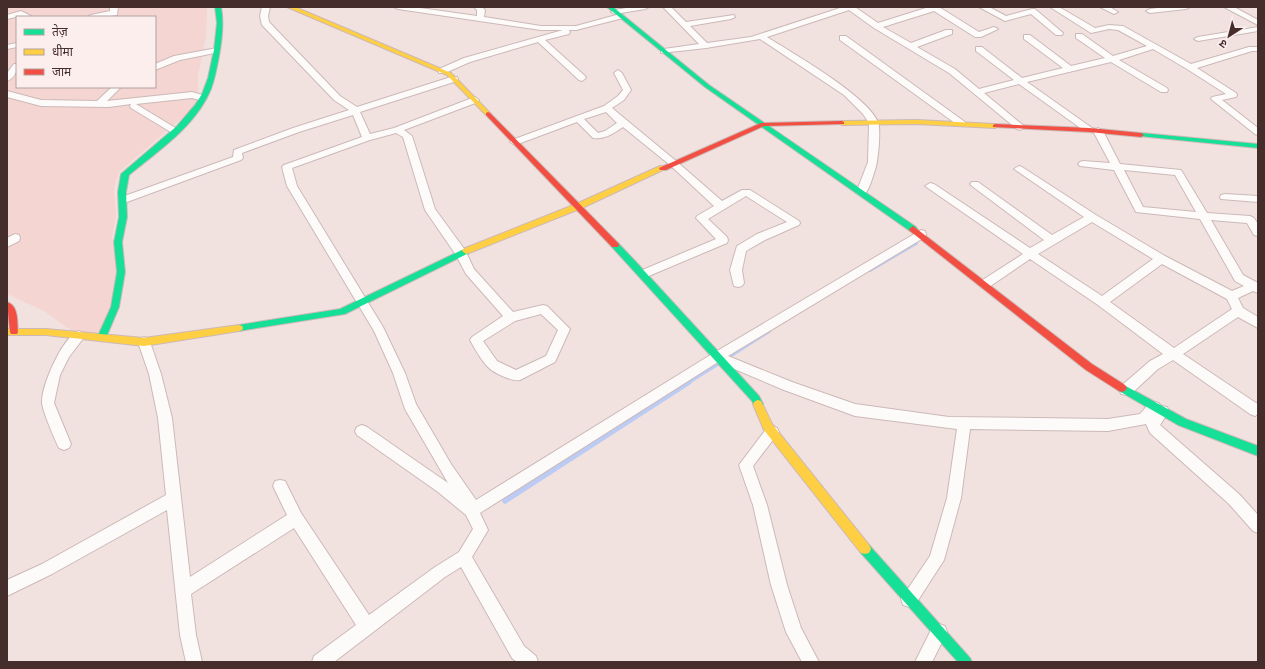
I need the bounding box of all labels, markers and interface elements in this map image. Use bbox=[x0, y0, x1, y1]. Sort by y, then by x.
legend bbox=[16, 16, 156, 88]
north arrow bbox=[1209, 16, 1249, 56]
text: तेज़ bbox=[52, 24, 69, 40]
text: उ bbox=[1217, 36, 1230, 51]
text: धीमा bbox=[52, 44, 74, 60]
text: जाम bbox=[52, 65, 72, 80]

